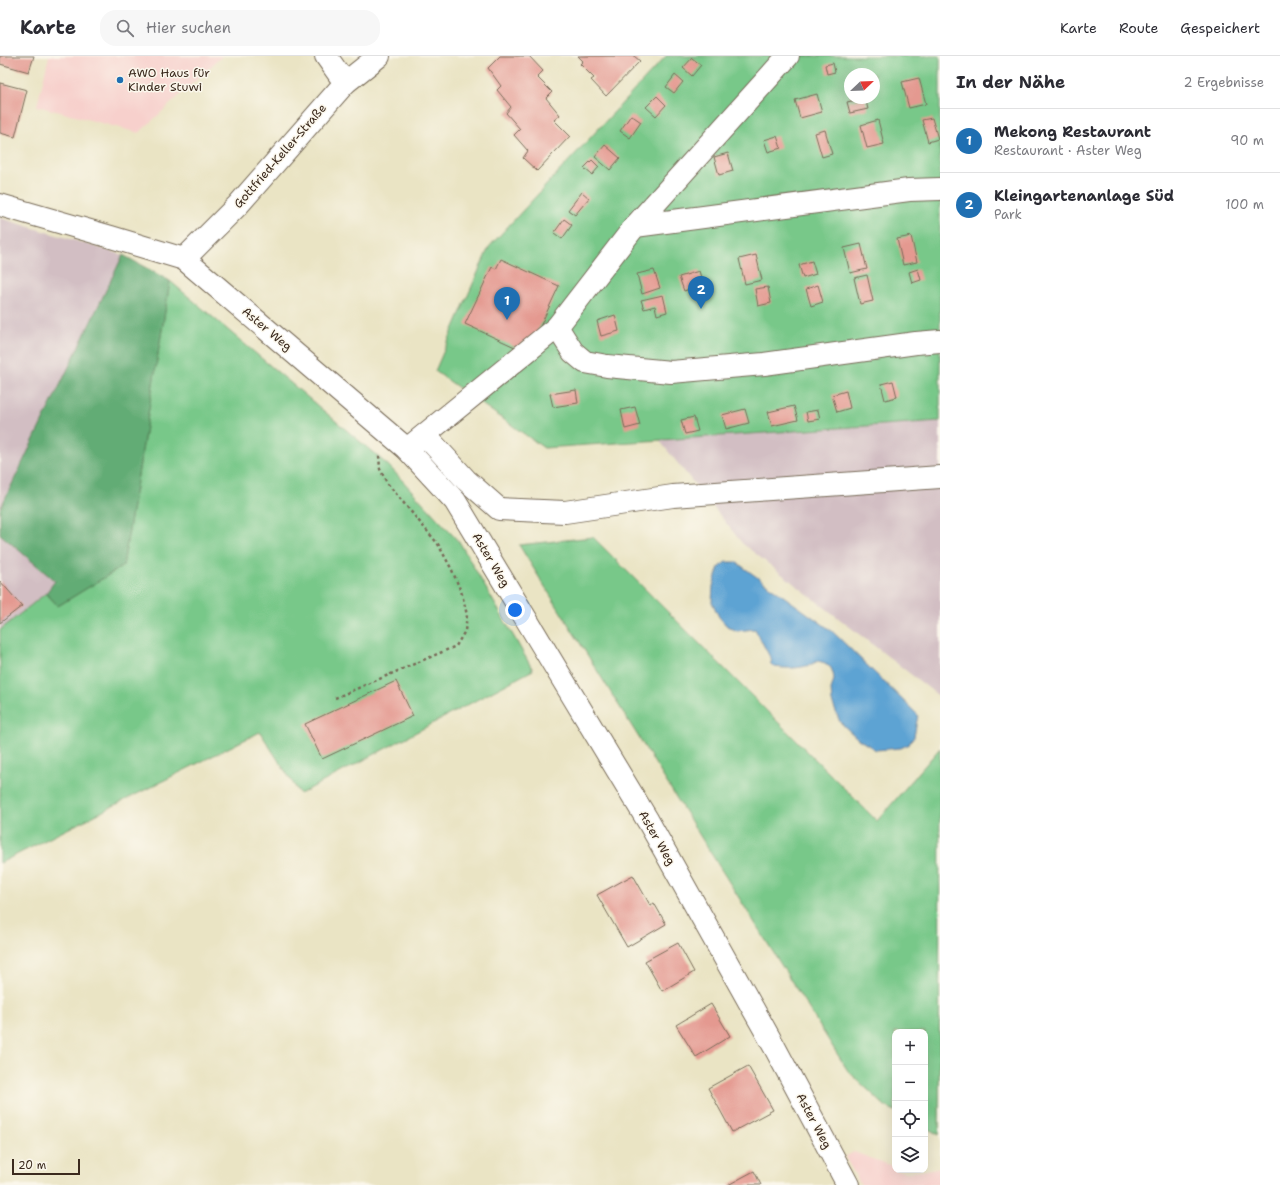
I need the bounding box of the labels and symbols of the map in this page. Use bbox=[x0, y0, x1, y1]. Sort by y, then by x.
place label: AWO Haus für Kinder Stuwi bbox=[128, 65, 210, 95]
north arrow bbox=[844, 68, 880, 104]
marker: AWO Haus für Kinder Stuwi bbox=[115, 75, 125, 85]
street label: Gottfried-Keller-Straße bbox=[230, 100, 330, 212]
pin: 2 bbox=[688, 276, 714, 309]
pin: 1 bbox=[494, 287, 520, 320]
street label: Aster Weg bbox=[239, 303, 295, 355]
street label: Aster Weg bbox=[469, 530, 513, 590]
your location bbox=[505, 600, 525, 620]
street label: Aster Weg bbox=[635, 808, 679, 868]
street label: Aster Weg bbox=[793, 1090, 835, 1152]
scale bar bbox=[12, 1157, 80, 1176]

